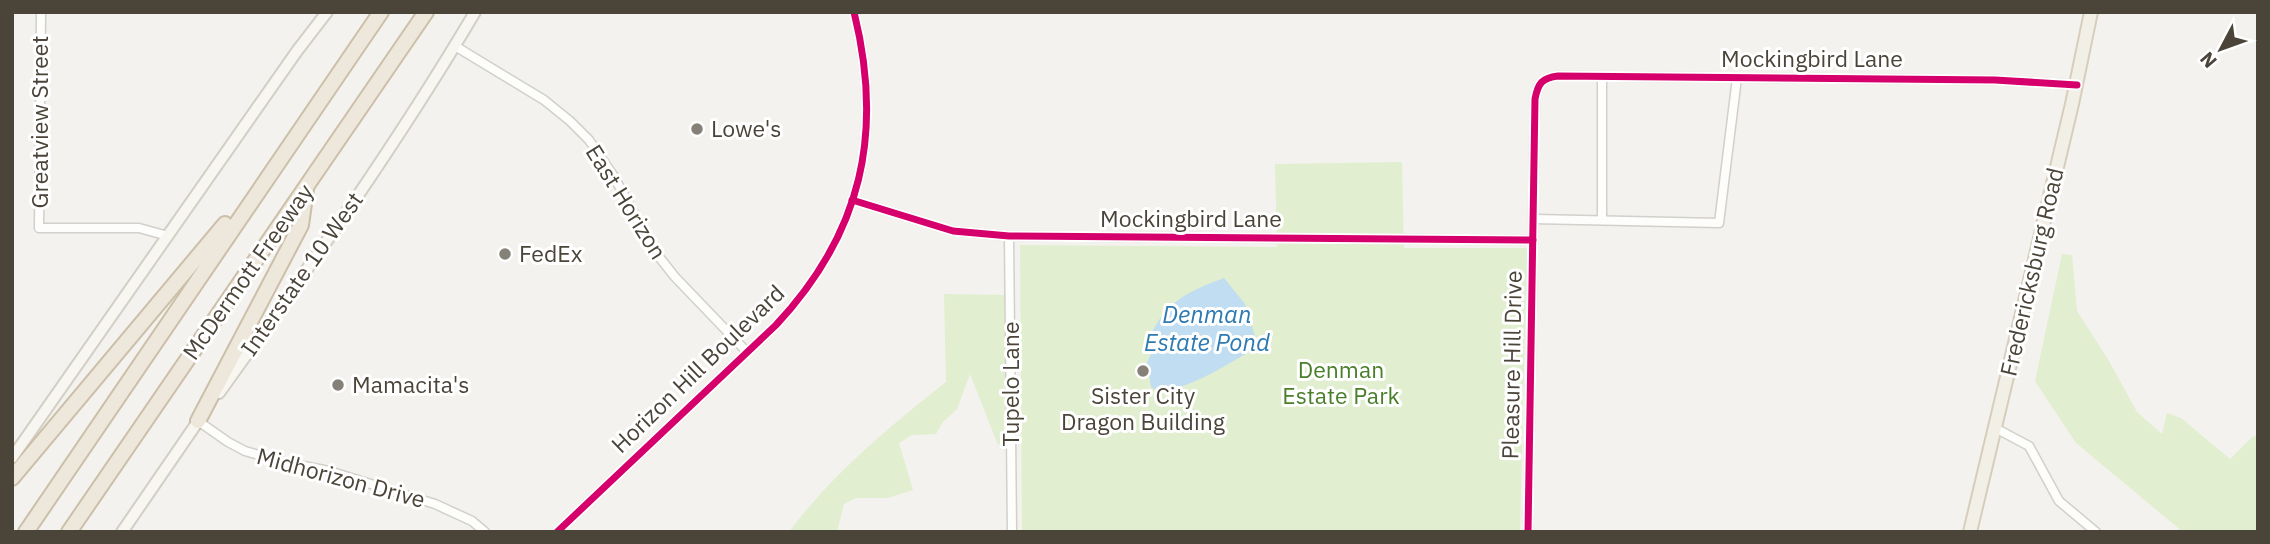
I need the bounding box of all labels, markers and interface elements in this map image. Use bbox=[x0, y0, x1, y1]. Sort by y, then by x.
north arrow bbox=[2186, 14, 2256, 84]
street label: Greatview Street bbox=[24, 35, 54, 209]
street label: Mockingbird Lane bbox=[1721, 43, 1903, 73]
text: N bbox=[2195, 47, 2222, 73]
place label: Lowe's bbox=[711, 113, 782, 143]
marker: Lowe's bbox=[689, 121, 705, 137]
street label: East Horizon bbox=[580, 138, 674, 265]
street label: Fredericksburg Road bbox=[1992, 165, 2070, 379]
street label: McDermott Freeway bbox=[175, 177, 319, 365]
street label: Interstate 10 West bbox=[233, 185, 369, 361]
street label: Mockingbird Lane bbox=[1100, 203, 1282, 233]
place label: FedEx bbox=[519, 238, 583, 268]
marker: FedEx bbox=[497, 246, 513, 262]
street label: Pleasure Hill Drive bbox=[1494, 270, 1528, 460]
street label: Horizon Hill Boulevard bbox=[604, 278, 790, 459]
water label: Denman Estate Pond bbox=[1144, 298, 1270, 358]
street label: Tupelo Lane bbox=[995, 321, 1025, 447]
park label: Denman Estate Park bbox=[1282, 354, 1400, 410]
marker: Sister City Dragon Building bbox=[1135, 363, 1151, 379]
place label: Mamacita's bbox=[352, 369, 469, 399]
marker: Mamacita's bbox=[330, 377, 346, 393]
place label: Sister City Dragon Building bbox=[1061, 380, 1225, 436]
street label: Midhorizon Drive bbox=[254, 440, 429, 514]

